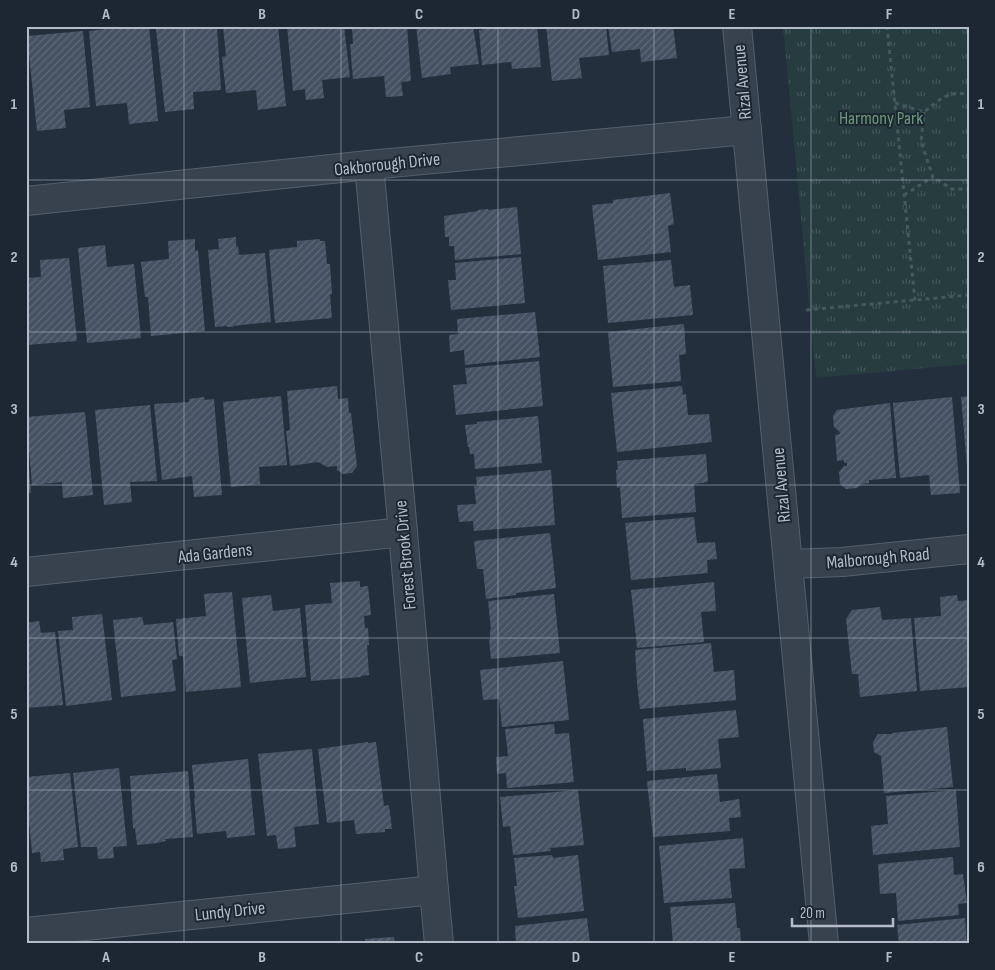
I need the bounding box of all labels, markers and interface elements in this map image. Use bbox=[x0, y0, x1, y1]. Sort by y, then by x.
text: A bbox=[101, 5, 110, 24]
text: B bbox=[258, 5, 266, 24]
text: C bbox=[415, 5, 423, 24]
text: D bbox=[572, 5, 580, 24]
text: E bbox=[729, 5, 736, 24]
text: F bbox=[886, 5, 893, 24]
street label: Rizal Avenue bbox=[729, 44, 756, 120]
text: 1 bbox=[11, 95, 18, 114]
text: 1 bbox=[978, 95, 985, 114]
park label: Harmony Park bbox=[839, 108, 923, 129]
street label: Oakborough Drive bbox=[333, 148, 441, 181]
text: 2 bbox=[10, 248, 18, 267]
text: 2 bbox=[977, 248, 985, 267]
text: 3 bbox=[10, 400, 18, 419]
text: 3 bbox=[977, 400, 985, 419]
street label: Rizal Avenue bbox=[768, 447, 795, 523]
street label: Forest Brook Drive bbox=[390, 499, 421, 611]
street label: Ada Gardens bbox=[176, 539, 253, 568]
street label: Malborough Road bbox=[826, 544, 931, 573]
text: 4 bbox=[10, 553, 18, 572]
text: 4 bbox=[977, 553, 985, 572]
text: 5 bbox=[10, 705, 18, 724]
text: 5 bbox=[977, 705, 985, 724]
text: 6 bbox=[10, 858, 18, 877]
text: 6 bbox=[977, 858, 985, 877]
scale bar bbox=[792, 895, 894, 927]
street label: Lundy Drive bbox=[194, 897, 266, 926]
text: 20 m bbox=[800, 904, 825, 923]
text: A bbox=[101, 948, 110, 967]
text: B bbox=[258, 948, 266, 967]
text: C bbox=[415, 948, 423, 967]
text: D bbox=[572, 948, 580, 967]
text: E bbox=[729, 948, 736, 967]
text: F bbox=[886, 948, 893, 967]

